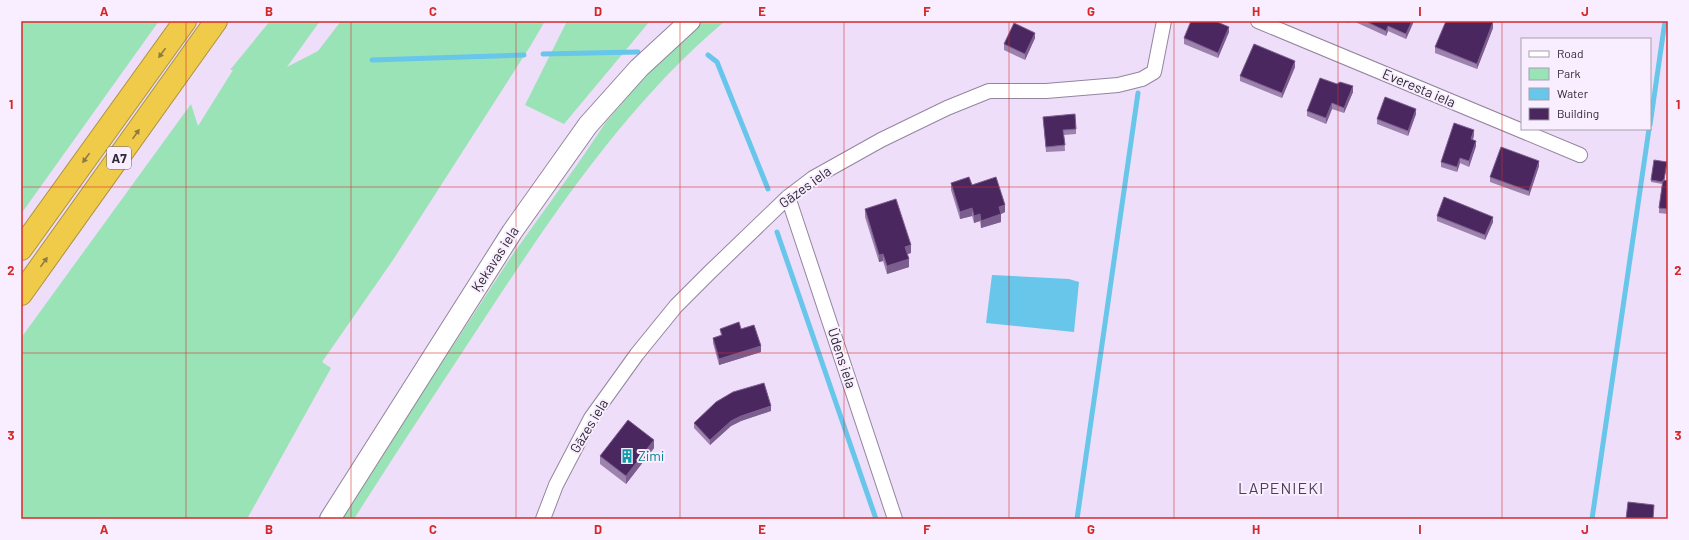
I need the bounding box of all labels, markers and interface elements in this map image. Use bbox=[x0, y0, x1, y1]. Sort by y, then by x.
text: A bbox=[100, 3, 109, 19]
text: B bbox=[265, 3, 273, 19]
text: C bbox=[429, 3, 437, 19]
text: D bbox=[594, 3, 602, 19]
text: E bbox=[758, 3, 766, 19]
text: F bbox=[923, 3, 931, 19]
text: G bbox=[1087, 3, 1095, 19]
text: H bbox=[1252, 3, 1260, 19]
text: I bbox=[1418, 3, 1422, 19]
text: J bbox=[1581, 3, 1589, 19]
legend bbox=[1521, 38, 1651, 130]
text: Road bbox=[1557, 46, 1584, 60]
one-way arrow bbox=[158, 47, 166, 58]
street label: Everesta iela bbox=[1380, 64, 1458, 111]
text: Park bbox=[1557, 66, 1581, 80]
text: Water bbox=[1557, 86, 1589, 100]
text: 1 bbox=[9, 96, 13, 112]
text: 1 bbox=[1676, 96, 1680, 112]
text: Building bbox=[1557, 106, 1599, 120]
one-way arrow bbox=[132, 129, 140, 139]
road number: A7 bbox=[107, 147, 131, 169]
one-way arrow bbox=[82, 153, 90, 164]
street label: Gāzes iela bbox=[775, 162, 834, 211]
street label: Ķekavas iela bbox=[467, 223, 522, 295]
one-way arrow bbox=[40, 257, 48, 268]
text: 2 bbox=[7, 262, 15, 278]
text: 2 bbox=[1674, 262, 1682, 278]
street label: Ūdens iela bbox=[825, 325, 860, 390]
street label: Gāzes iela bbox=[566, 396, 611, 456]
text: 3 bbox=[7, 427, 15, 443]
text: 3 bbox=[1674, 427, 1682, 443]
place label: Zimi bbox=[638, 447, 664, 464]
building icon: Zimi bbox=[619, 448, 635, 464]
district label: LAPENIEKI bbox=[1238, 478, 1324, 497]
text: A bbox=[100, 521, 109, 537]
text: B bbox=[265, 521, 273, 537]
text: C bbox=[429, 521, 437, 537]
text: D bbox=[594, 521, 602, 537]
text: E bbox=[758, 521, 766, 537]
text: F bbox=[923, 521, 931, 537]
text: G bbox=[1087, 521, 1095, 537]
text: H bbox=[1252, 521, 1260, 537]
text: I bbox=[1418, 521, 1422, 537]
text: J bbox=[1581, 521, 1589, 537]

